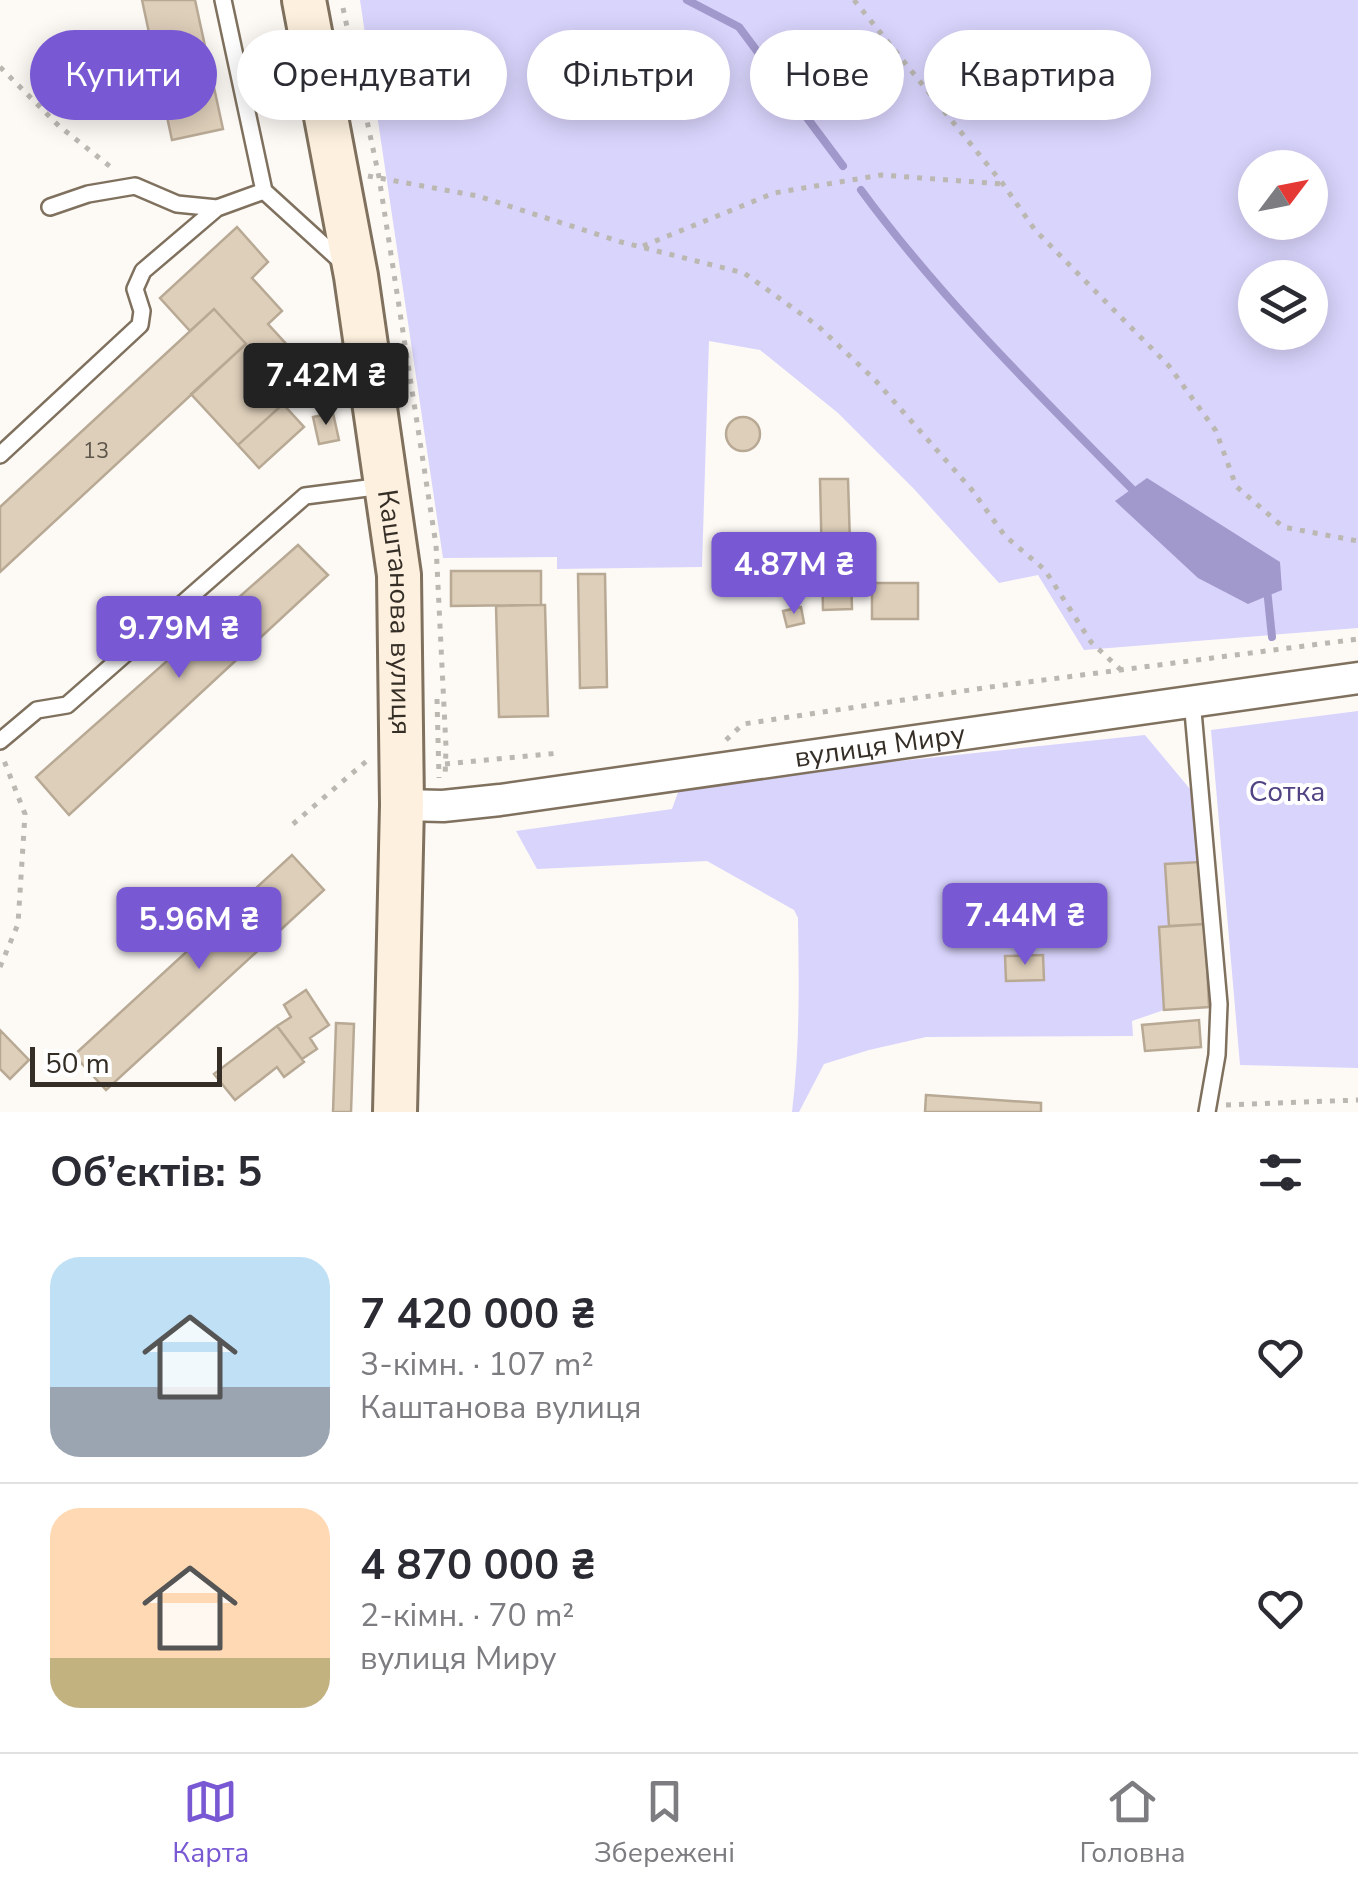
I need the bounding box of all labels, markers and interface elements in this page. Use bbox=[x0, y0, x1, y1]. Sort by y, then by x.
chip: Купити bbox=[30, 30, 217, 120]
chip: Орендувати bbox=[237, 30, 507, 120]
chip: Фільтри bbox=[527, 30, 730, 120]
chip: Нове bbox=[750, 30, 904, 120]
chip: Квартира bbox=[924, 30, 1151, 120]
north arrow bbox=[1238, 150, 1328, 240]
map controls bbox=[1238, 150, 1328, 350]
button: layers bbox=[1238, 260, 1328, 350]
pin: 7.42M ₴ bbox=[234, 343, 418, 428]
text: 7.42M ₴ bbox=[265, 354, 387, 397]
house number: 13 bbox=[83, 436, 109, 466]
street label: Каштанова вулиця bbox=[368, 487, 420, 735]
pin: 4.87M ₴ bbox=[702, 532, 886, 617]
text: 4.87M ₴ bbox=[733, 543, 855, 586]
pin: 9.79M ₴ bbox=[87, 596, 271, 681]
text: 9.79M ₴ bbox=[118, 607, 240, 650]
street label: вулиця Миру bbox=[792, 715, 968, 777]
park label: Сотка bbox=[1249, 773, 1325, 811]
pin: 7.44M ₴ bbox=[933, 883, 1117, 968]
pin: 5.96M ₴ bbox=[107, 887, 291, 972]
text: 7.44M ₴ bbox=[964, 894, 1086, 937]
text: 5.96M ₴ bbox=[138, 898, 260, 941]
scale bar bbox=[30, 1042, 222, 1086]
text: 50 m bbox=[45, 1045, 110, 1083]
text: Об’єктів: 5 bbox=[50, 1144, 262, 1201]
icon: filters bbox=[1253, 1145, 1308, 1200]
text: 7 420 000 ₴ bbox=[360, 1286, 596, 1343]
icon: home bbox=[130, 1297, 250, 1417]
icon: heart bbox=[1253, 1330, 1308, 1385]
text: 3-кімн. · 107 m² bbox=[360, 1343, 594, 1386]
text: Каштанова вулиця bbox=[360, 1386, 641, 1429]
text: 4 870 000 ₴ bbox=[360, 1537, 596, 1594]
icon: home bbox=[130, 1548, 250, 1668]
icon: heart bbox=[1253, 1581, 1308, 1636]
text: 2-кімн. · 70 m² bbox=[360, 1594, 574, 1637]
text: вулиця Миру bbox=[360, 1637, 557, 1680]
tab: Карта bbox=[172, 1774, 249, 1872]
tab: Збережені bbox=[594, 1774, 735, 1872]
tab: Головна bbox=[1080, 1774, 1186, 1872]

